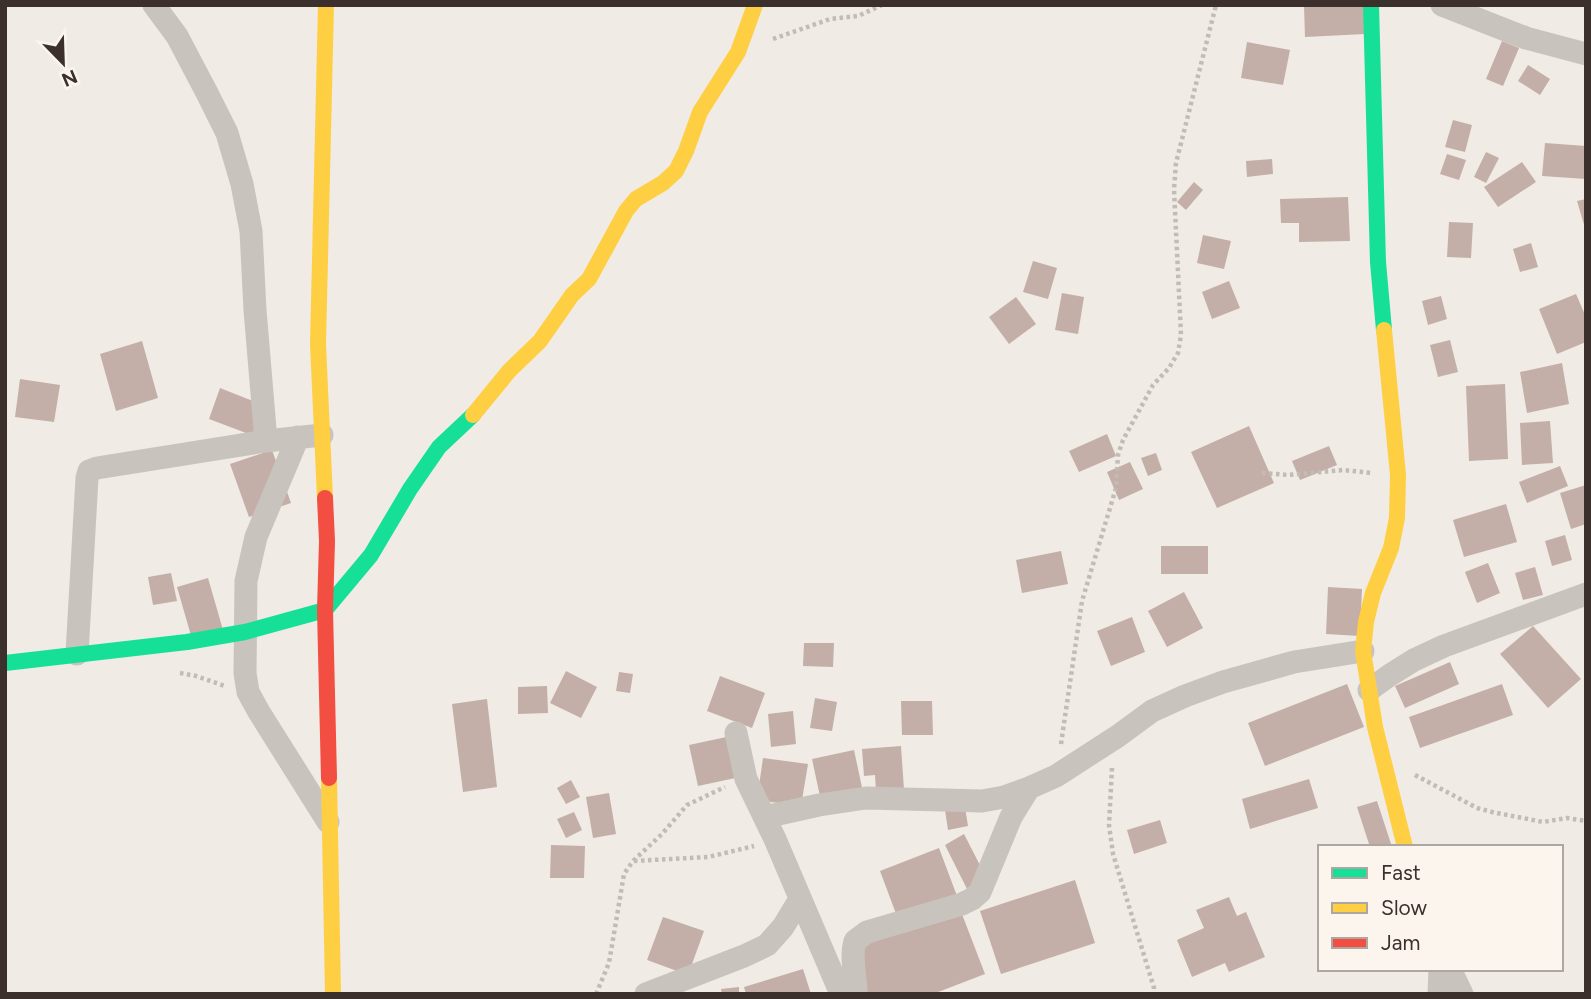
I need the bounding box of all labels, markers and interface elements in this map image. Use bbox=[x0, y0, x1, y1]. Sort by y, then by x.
north arrow bbox=[28, 28, 98, 98]
text: N bbox=[58, 65, 81, 92]
legend bbox=[1318, 845, 1563, 971]
text: Fast bbox=[1381, 860, 1421, 885]
text: Slow bbox=[1381, 895, 1427, 920]
text: Jam bbox=[1381, 930, 1420, 955]

